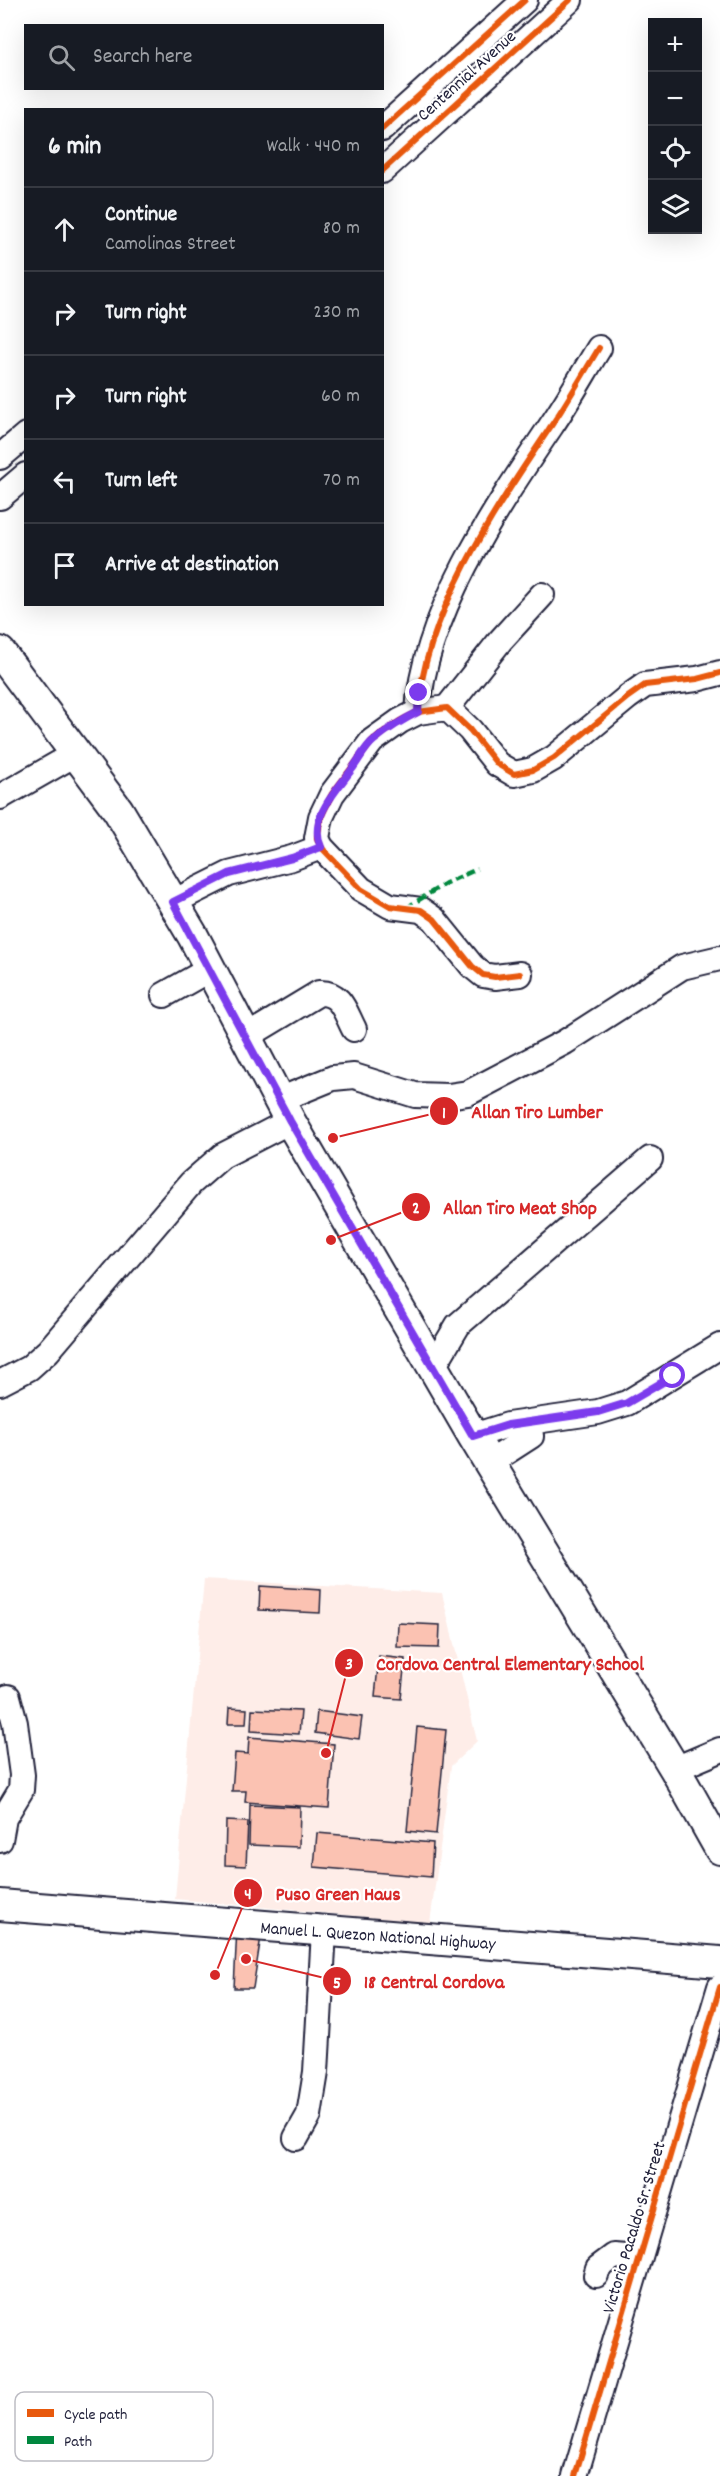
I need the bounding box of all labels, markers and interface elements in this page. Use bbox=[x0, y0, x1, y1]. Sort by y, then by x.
map controls bbox=[648, 18, 702, 234]
button: + bbox=[648, 18, 702, 72]
search box bbox=[24, 24, 384, 90]
street label: Centennial Avenue bbox=[413, 25, 523, 128]
icon: search bbox=[45, 41, 78, 74]
text: Search here bbox=[93, 42, 192, 73]
button: − bbox=[648, 72, 702, 126]
button: locate bbox=[648, 126, 702, 180]
text: 6 min bbox=[48, 129, 101, 166]
text: Walk · 440 m bbox=[267, 133, 360, 161]
button: layers bbox=[648, 180, 702, 234]
text: Continue bbox=[105, 200, 177, 231]
icon: ahead bbox=[48, 213, 81, 246]
text: 80 m bbox=[323, 215, 360, 243]
text: Camolinas Street bbox=[105, 231, 236, 259]
icon: right bbox=[48, 297, 81, 330]
text: Turn right bbox=[105, 298, 187, 329]
text: 230 m bbox=[313, 299, 360, 327]
icon: right bbox=[48, 381, 81, 414]
text: Turn right bbox=[105, 382, 187, 413]
text: 60 m bbox=[321, 383, 360, 411]
icon: left bbox=[48, 465, 81, 498]
text: Turn left bbox=[105, 466, 177, 497]
text: 70 m bbox=[323, 467, 360, 495]
icon: arrive bbox=[48, 549, 81, 582]
text: Arrive at destination bbox=[105, 550, 279, 581]
route end bbox=[405, 679, 431, 705]
callout: Allan Tiro Lumber bbox=[429, 1092, 615, 1130]
text: Allan Tiro Lumber bbox=[471, 1100, 603, 1128]
text: 1 bbox=[442, 1102, 446, 1127]
callout: Allan Tiro Meat Shop bbox=[401, 1188, 609, 1226]
text: Allan Tiro Meat Shop bbox=[443, 1196, 597, 1224]
text: 2 bbox=[412, 1197, 420, 1222]
route start bbox=[659, 1362, 685, 1388]
callout: Cordova Central Elementary School bbox=[334, 1644, 656, 1682]
text: Cordova Central Elementary School bbox=[376, 1652, 644, 1680]
text: 3 bbox=[345, 1653, 353, 1678]
callout: Puso Green Haus bbox=[233, 1874, 412, 1912]
text: Puso Green Haus bbox=[275, 1882, 401, 1910]
text: 4 bbox=[244, 1883, 252, 1908]
street label: Manuel L. Quezon National Highway bbox=[259, 1917, 497, 1958]
callout: 18 Central Cordova bbox=[322, 1962, 516, 2000]
text: 18 Central Cordova bbox=[364, 1970, 505, 1998]
text: 5 bbox=[333, 1972, 341, 1997]
street label: Victorio Pacaldo Sr. Street bbox=[597, 2138, 674, 2317]
legend bbox=[15, 2392, 213, 2461]
text: Cycle path bbox=[64, 2404, 127, 2427]
text: Path bbox=[64, 2431, 92, 2454]

